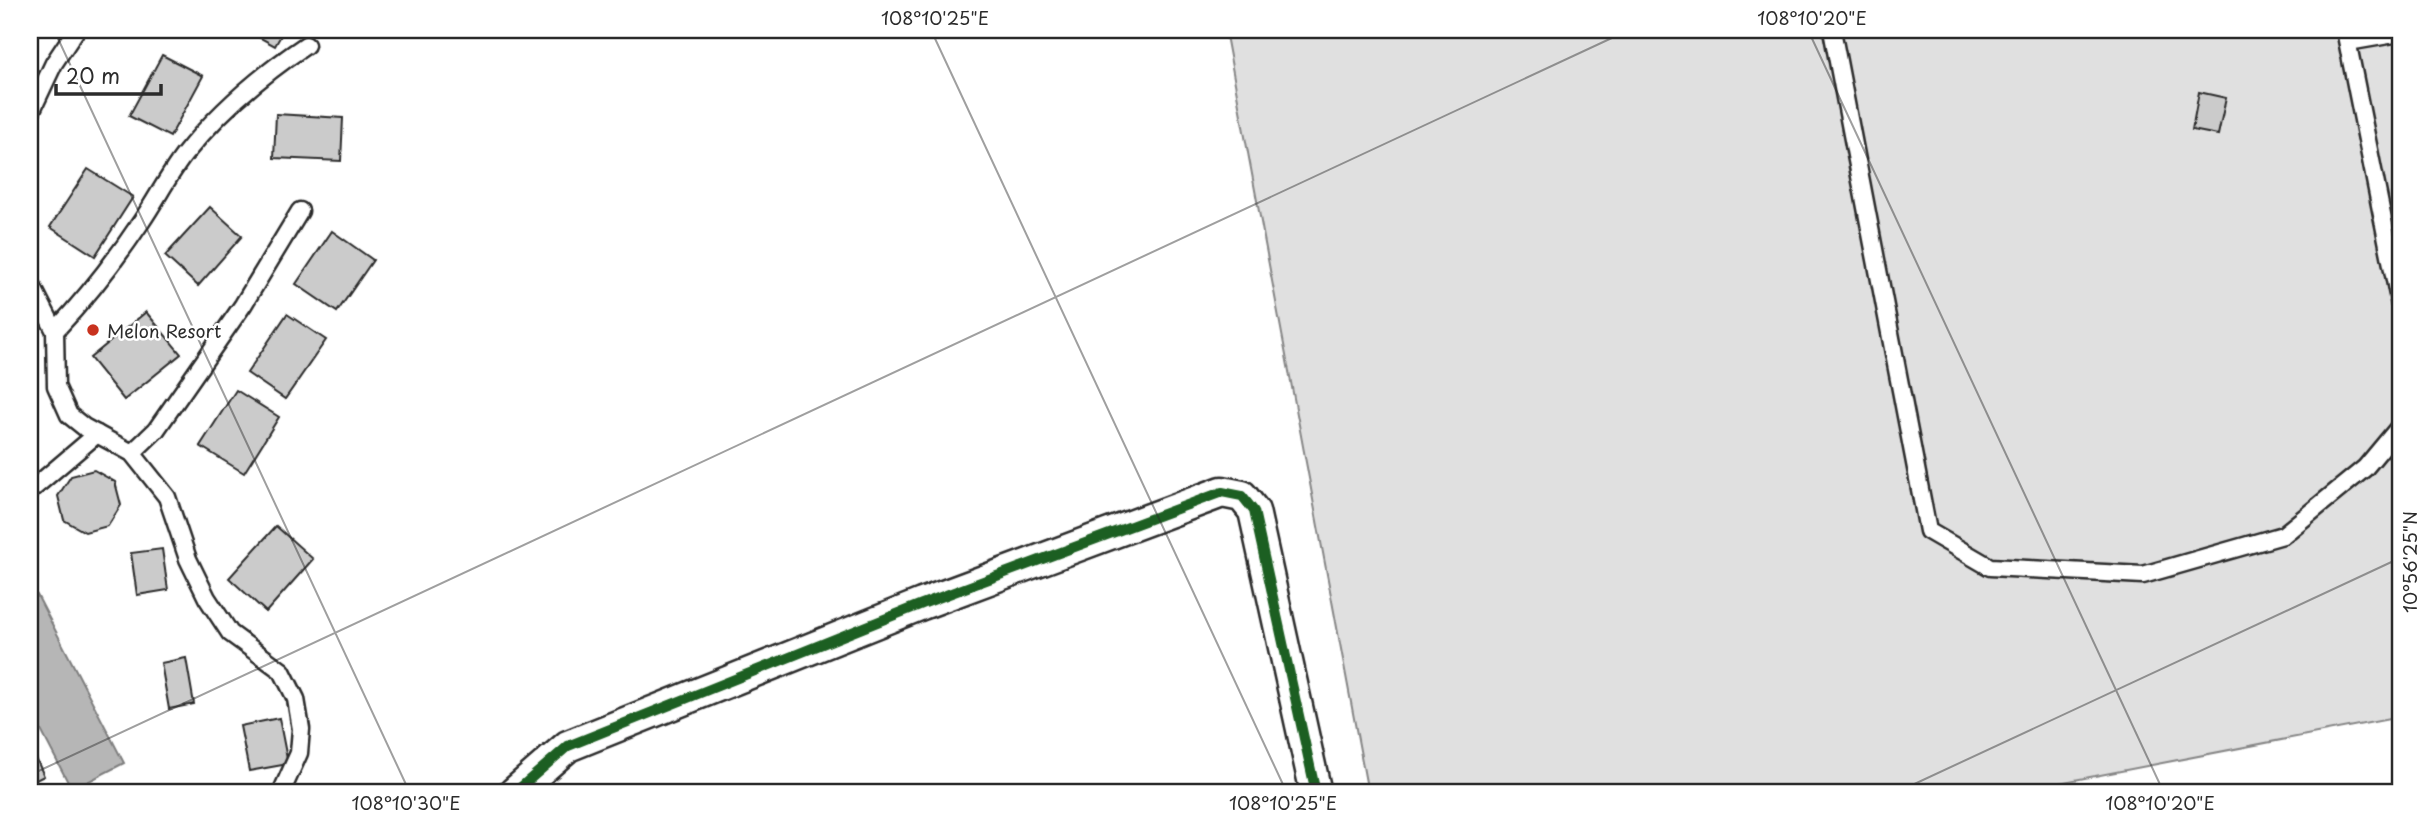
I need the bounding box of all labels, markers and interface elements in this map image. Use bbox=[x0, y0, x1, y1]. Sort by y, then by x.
text: 108°10'25"E bbox=[881, 4, 989, 31]
text: 108°10'20"E bbox=[1757, 4, 1867, 31]
scale bar bbox=[56, 52, 161, 96]
text: 20 m bbox=[66, 59, 120, 91]
place label: Melon Resort bbox=[107, 317, 221, 344]
marker: Melon Resort bbox=[85, 322, 101, 338]
text: 10°56'25"N bbox=[2396, 511, 2423, 613]
text: 108°10'30"E bbox=[351, 789, 461, 816]
text: 108°10'25"E bbox=[1229, 789, 1337, 816]
text: 108°10'20"E bbox=[2105, 789, 2215, 816]

